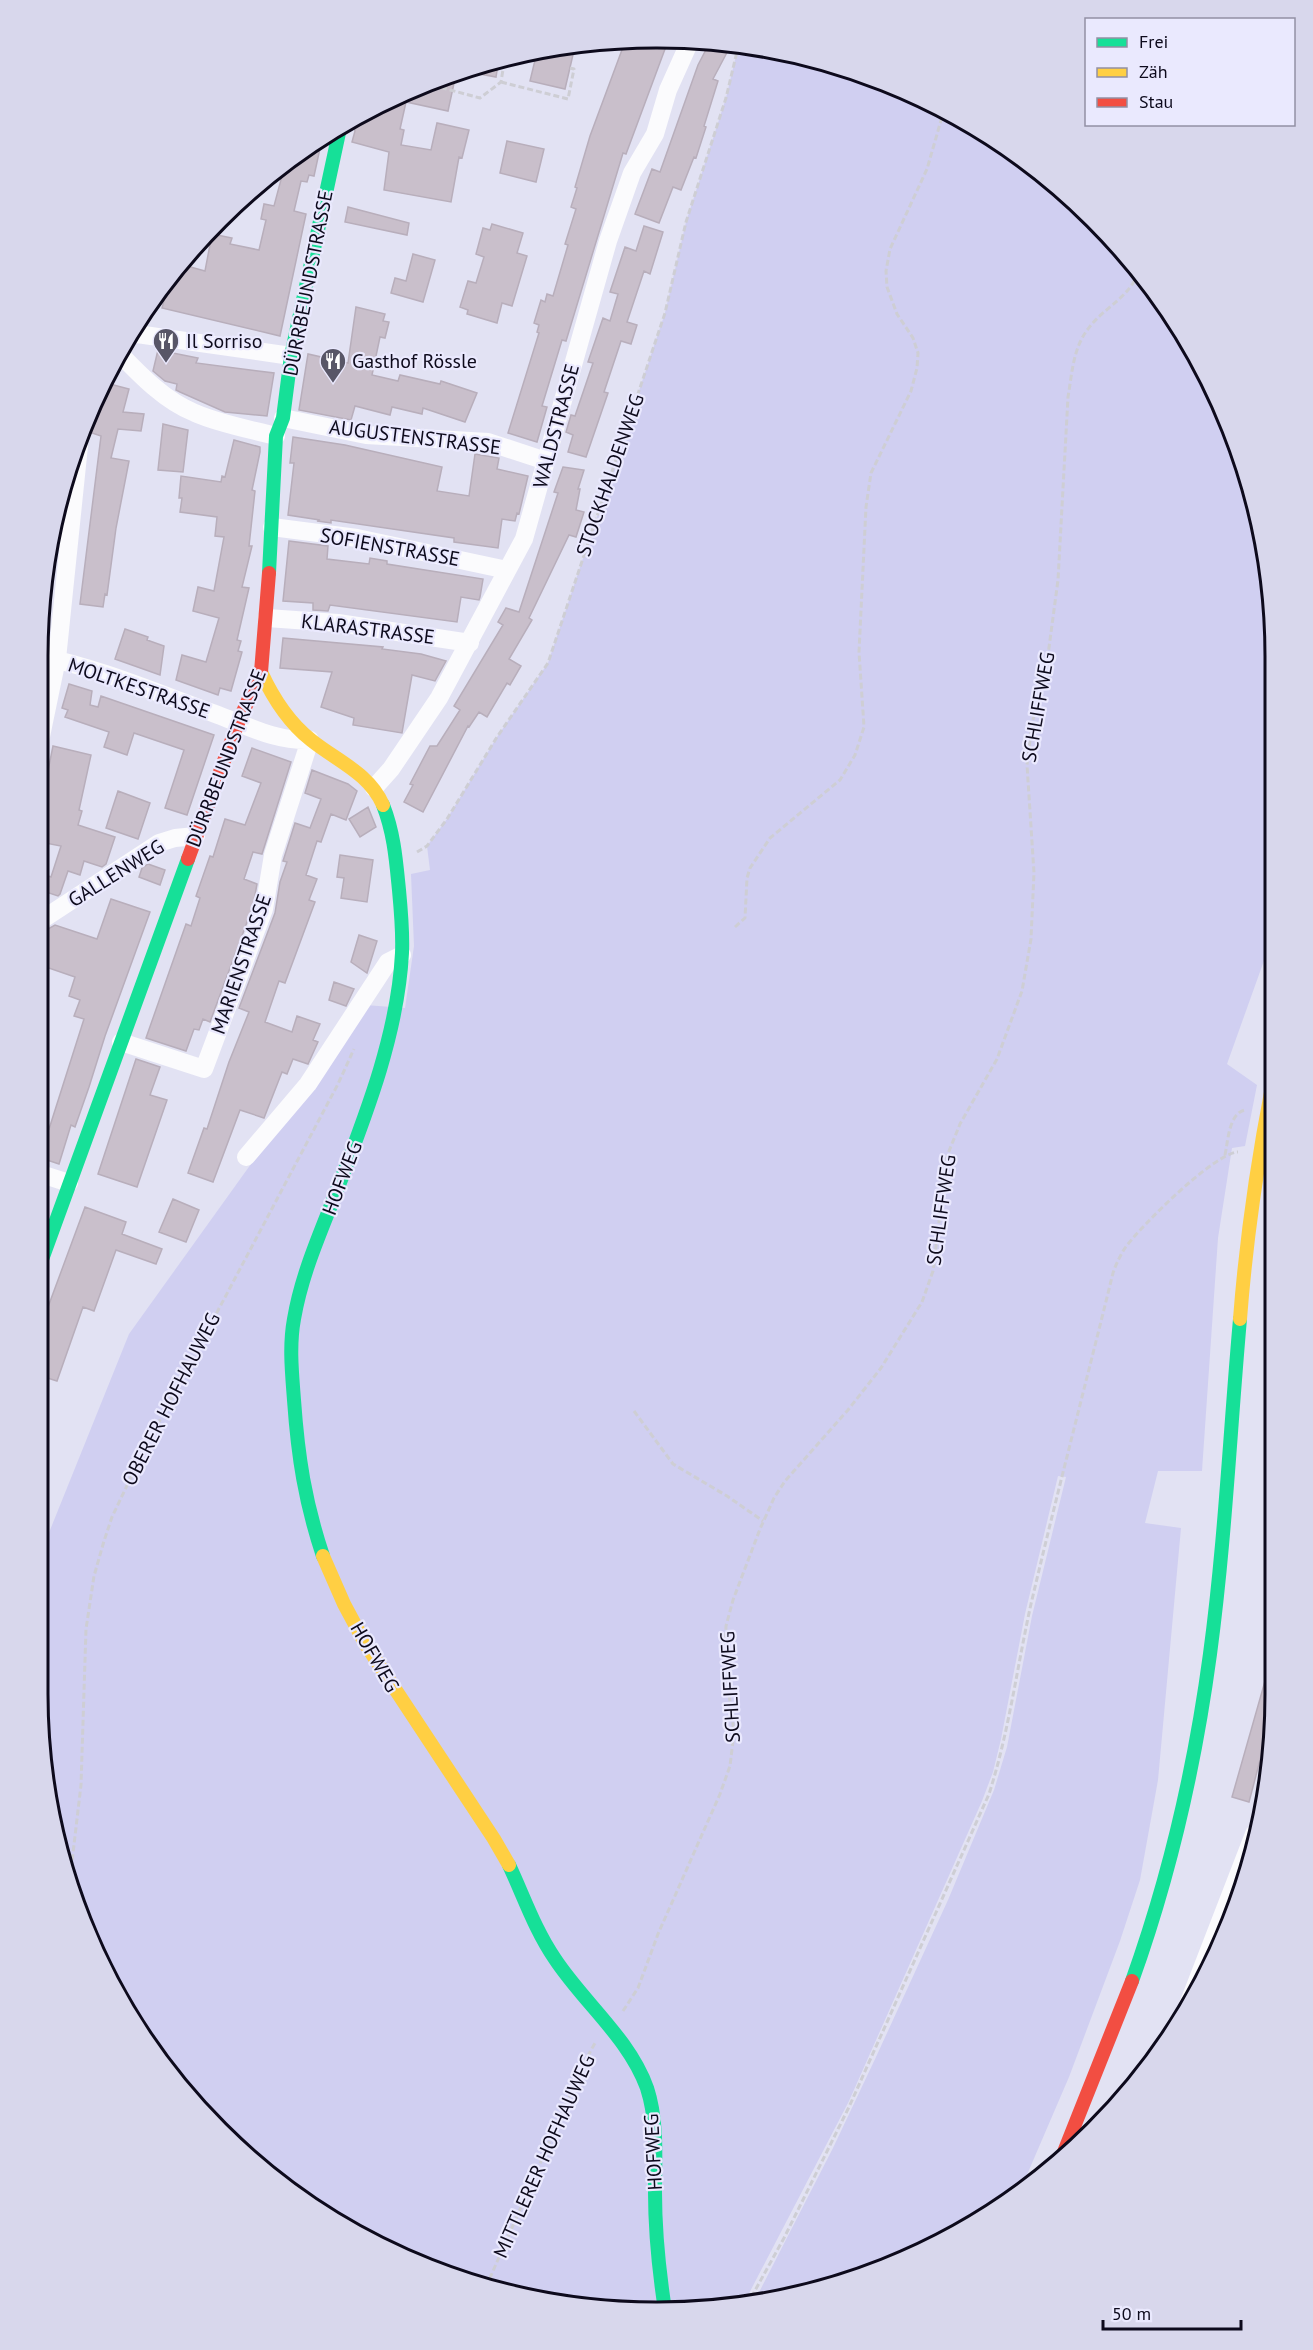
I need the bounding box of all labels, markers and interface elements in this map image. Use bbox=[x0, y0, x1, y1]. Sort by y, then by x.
legend bbox=[1085, 18, 1295, 126]
text: Frei bbox=[1139, 30, 1168, 53]
text: Zäh bbox=[1139, 60, 1168, 83]
text: Stau bbox=[1139, 90, 1173, 113]
street label: DÜRRBEUNDSTRASSE bbox=[277, 188, 339, 378]
restaurant icon: Il Sorriso bbox=[151, 326, 181, 364]
place label: Il Sorriso bbox=[186, 328, 262, 354]
restaurant icon: Gasthof Rössle bbox=[318, 346, 348, 384]
place label: Gasthof Rössle bbox=[352, 348, 477, 374]
street label: WALDSTRASSE bbox=[527, 361, 585, 491]
street label: STOCKHALDENWEG bbox=[570, 390, 650, 560]
street label: AUGUSTENSTRASSE bbox=[328, 414, 502, 460]
street label: SOFIENSTRASSE bbox=[318, 522, 462, 572]
street label: KLARASTRASSE bbox=[300, 608, 436, 650]
street label: SCHLIFFWEG bbox=[1015, 650, 1061, 764]
street label: MOLTKESTRASSE bbox=[65, 652, 213, 724]
street label: DÜRRBEUNDSTRASSE bbox=[180, 665, 272, 851]
street label: GALLENWEG bbox=[63, 833, 169, 913]
street label: MARIENSTRASSE bbox=[205, 891, 277, 1037]
street label: HOFWEG bbox=[316, 1137, 368, 1219]
street label: SCHLIFFWEG bbox=[920, 1153, 962, 1267]
street label: OBERER HOFHAUWEG bbox=[116, 1308, 226, 1490]
street label: HOFWEG bbox=[344, 1617, 406, 1697]
street label: SCHLIFFWEG bbox=[714, 1630, 746, 1744]
street label: MITTLERER HOFHAUWEG bbox=[487, 2050, 601, 2262]
street label: HOFWEG bbox=[638, 2113, 668, 2191]
scale bar bbox=[1103, 2293, 1241, 2331]
text: 50 m bbox=[1112, 2302, 1151, 2325]

